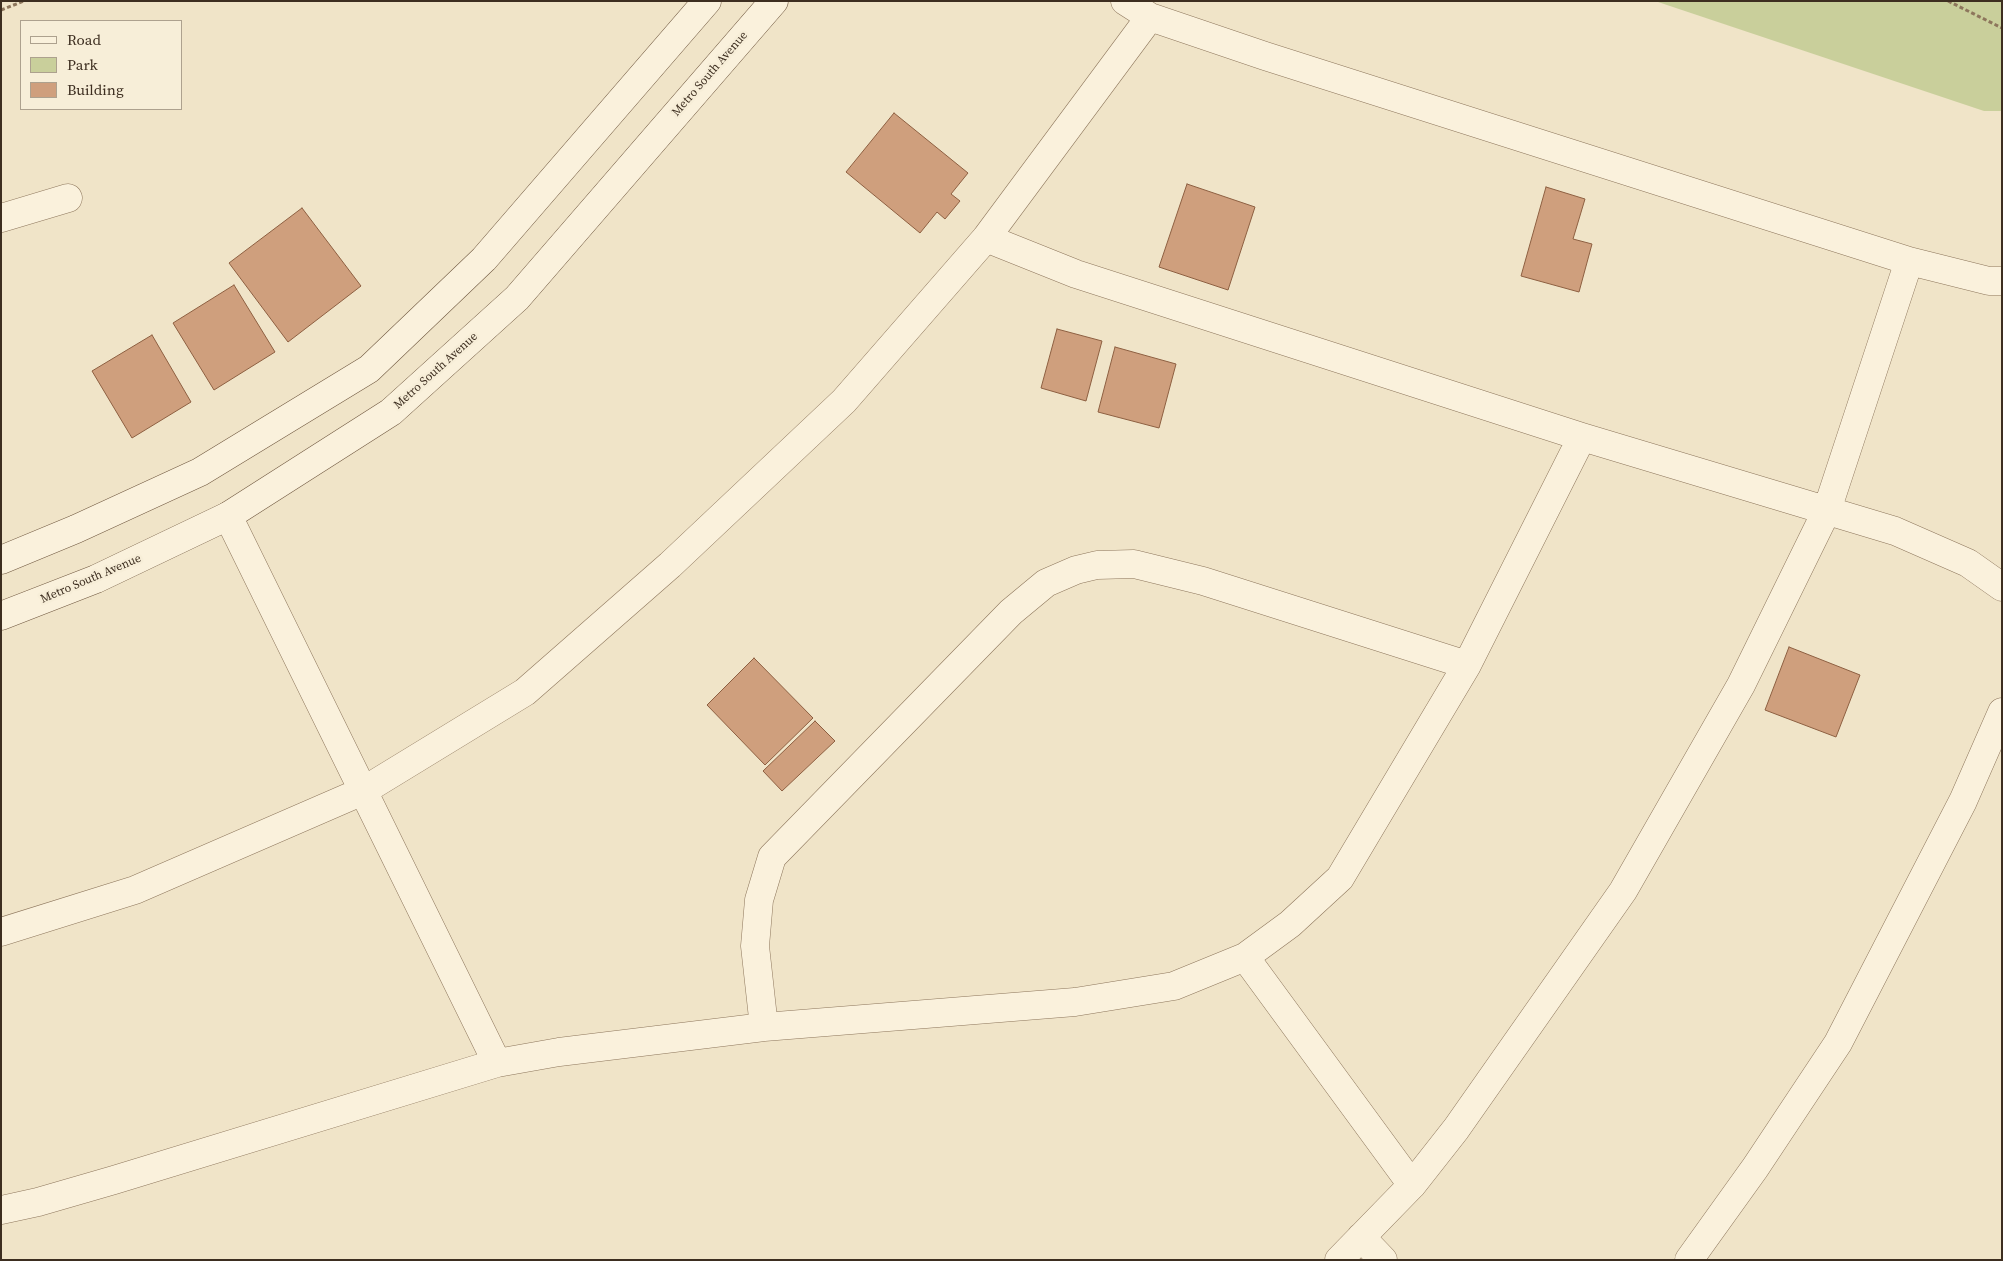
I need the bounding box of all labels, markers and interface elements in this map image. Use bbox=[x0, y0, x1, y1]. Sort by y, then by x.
legend bbox=[20, 20, 182, 110]
text: Road bbox=[67, 29, 101, 50]
street label: Metro South Avenue bbox=[669, 29, 751, 119]
text: Park bbox=[67, 54, 98, 75]
text: Building bbox=[67, 79, 124, 100]
street label: Metro South Avenue bbox=[391, 330, 481, 412]
street label: Metro South Avenue bbox=[39, 551, 143, 607]

